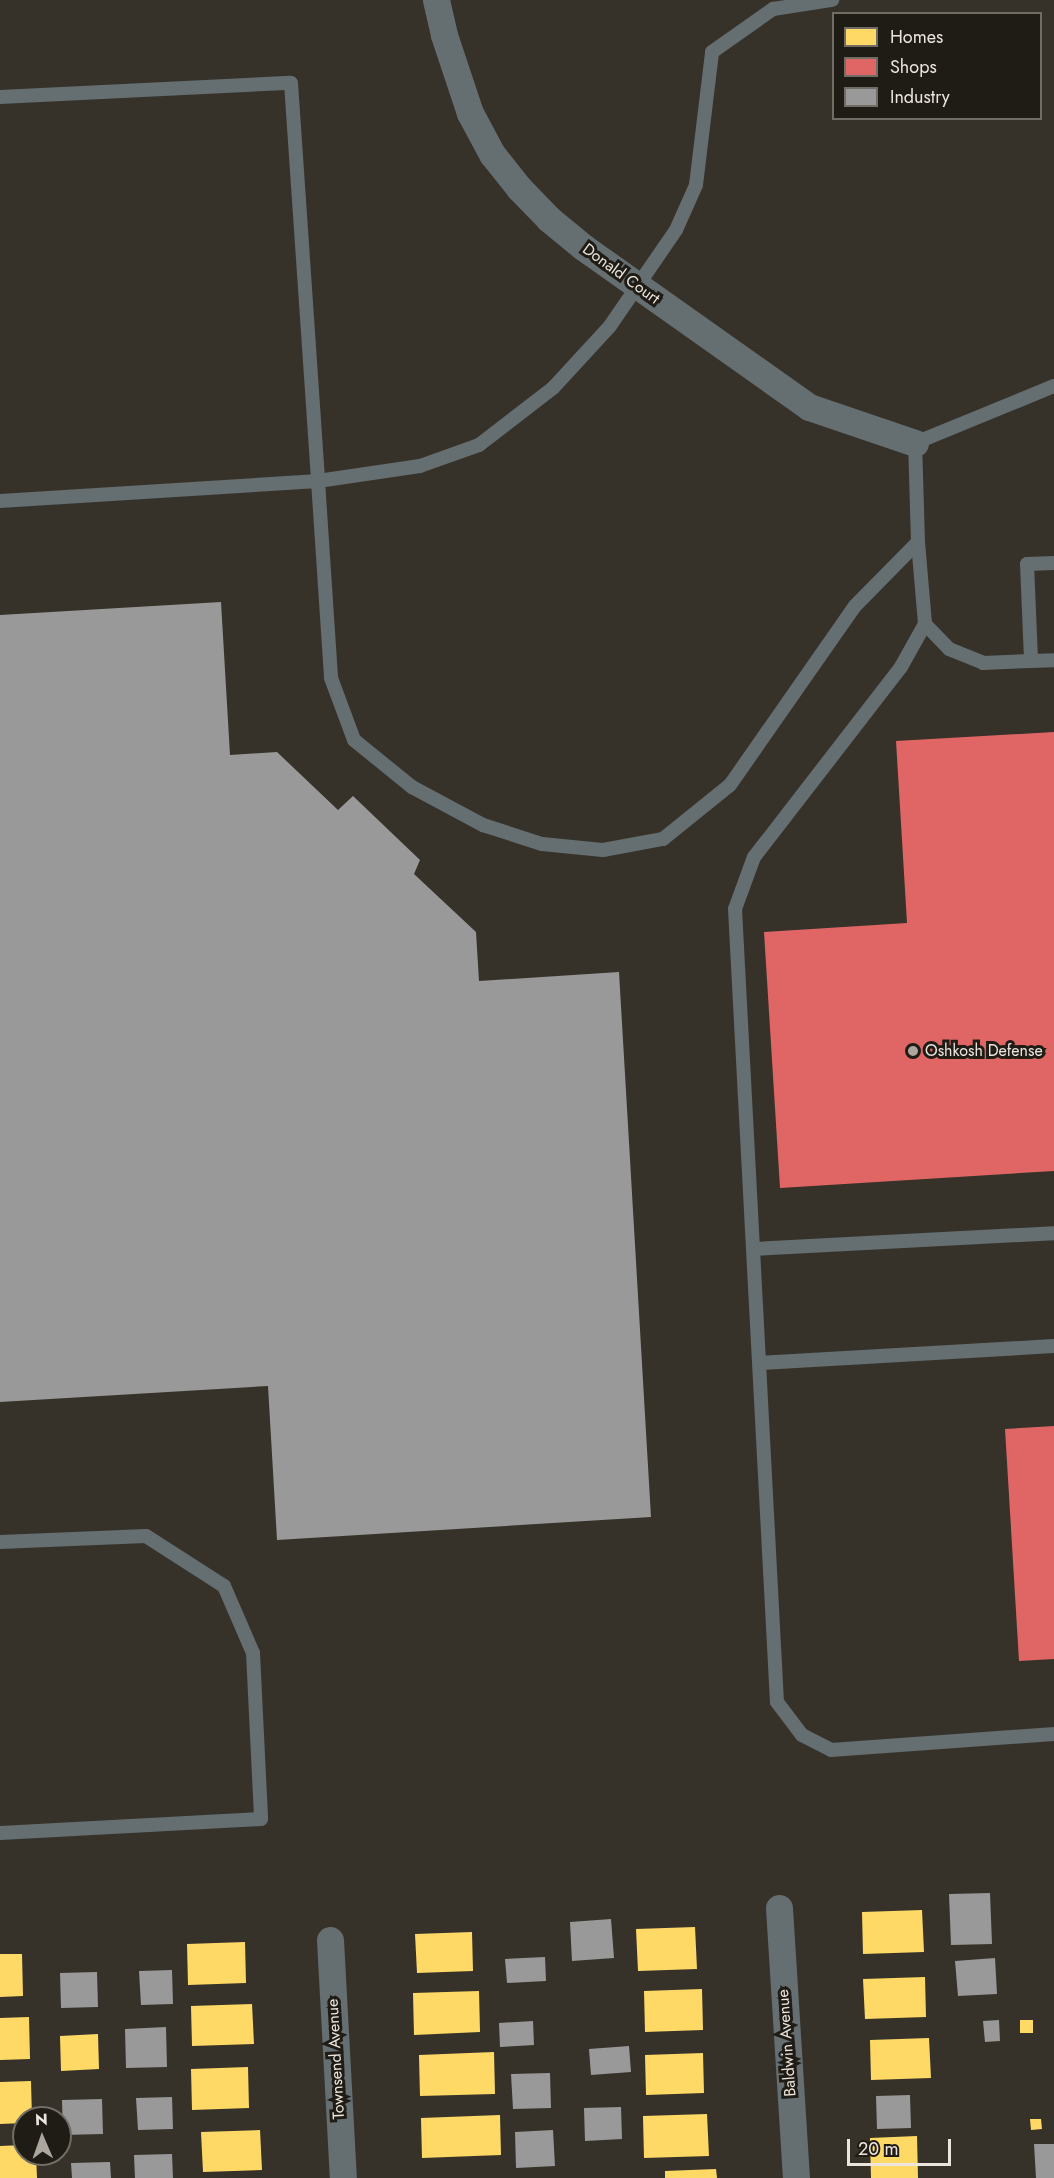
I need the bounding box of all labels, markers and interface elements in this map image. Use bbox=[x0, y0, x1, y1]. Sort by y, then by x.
legend bbox=[832, 12, 1042, 120]
text: Homes bbox=[890, 24, 943, 50]
text: Shops bbox=[890, 54, 937, 80]
text: Industry bbox=[890, 84, 950, 110]
street label: Donald Court bbox=[579, 240, 663, 308]
place label: Oshkosh Defense bbox=[925, 1041, 1043, 1061]
marker: Oshkosh Defense bbox=[906, 1044, 920, 1058]
street label: Baldwin Avenue bbox=[774, 1989, 800, 2097]
street label: Townsend Avenue bbox=[323, 1998, 349, 2120]
north arrow bbox=[12, 2106, 72, 2166]
text: N bbox=[35, 2108, 48, 2131]
scale bar bbox=[850, 2127, 954, 2165]
text: 20 m bbox=[858, 2136, 898, 2162]

